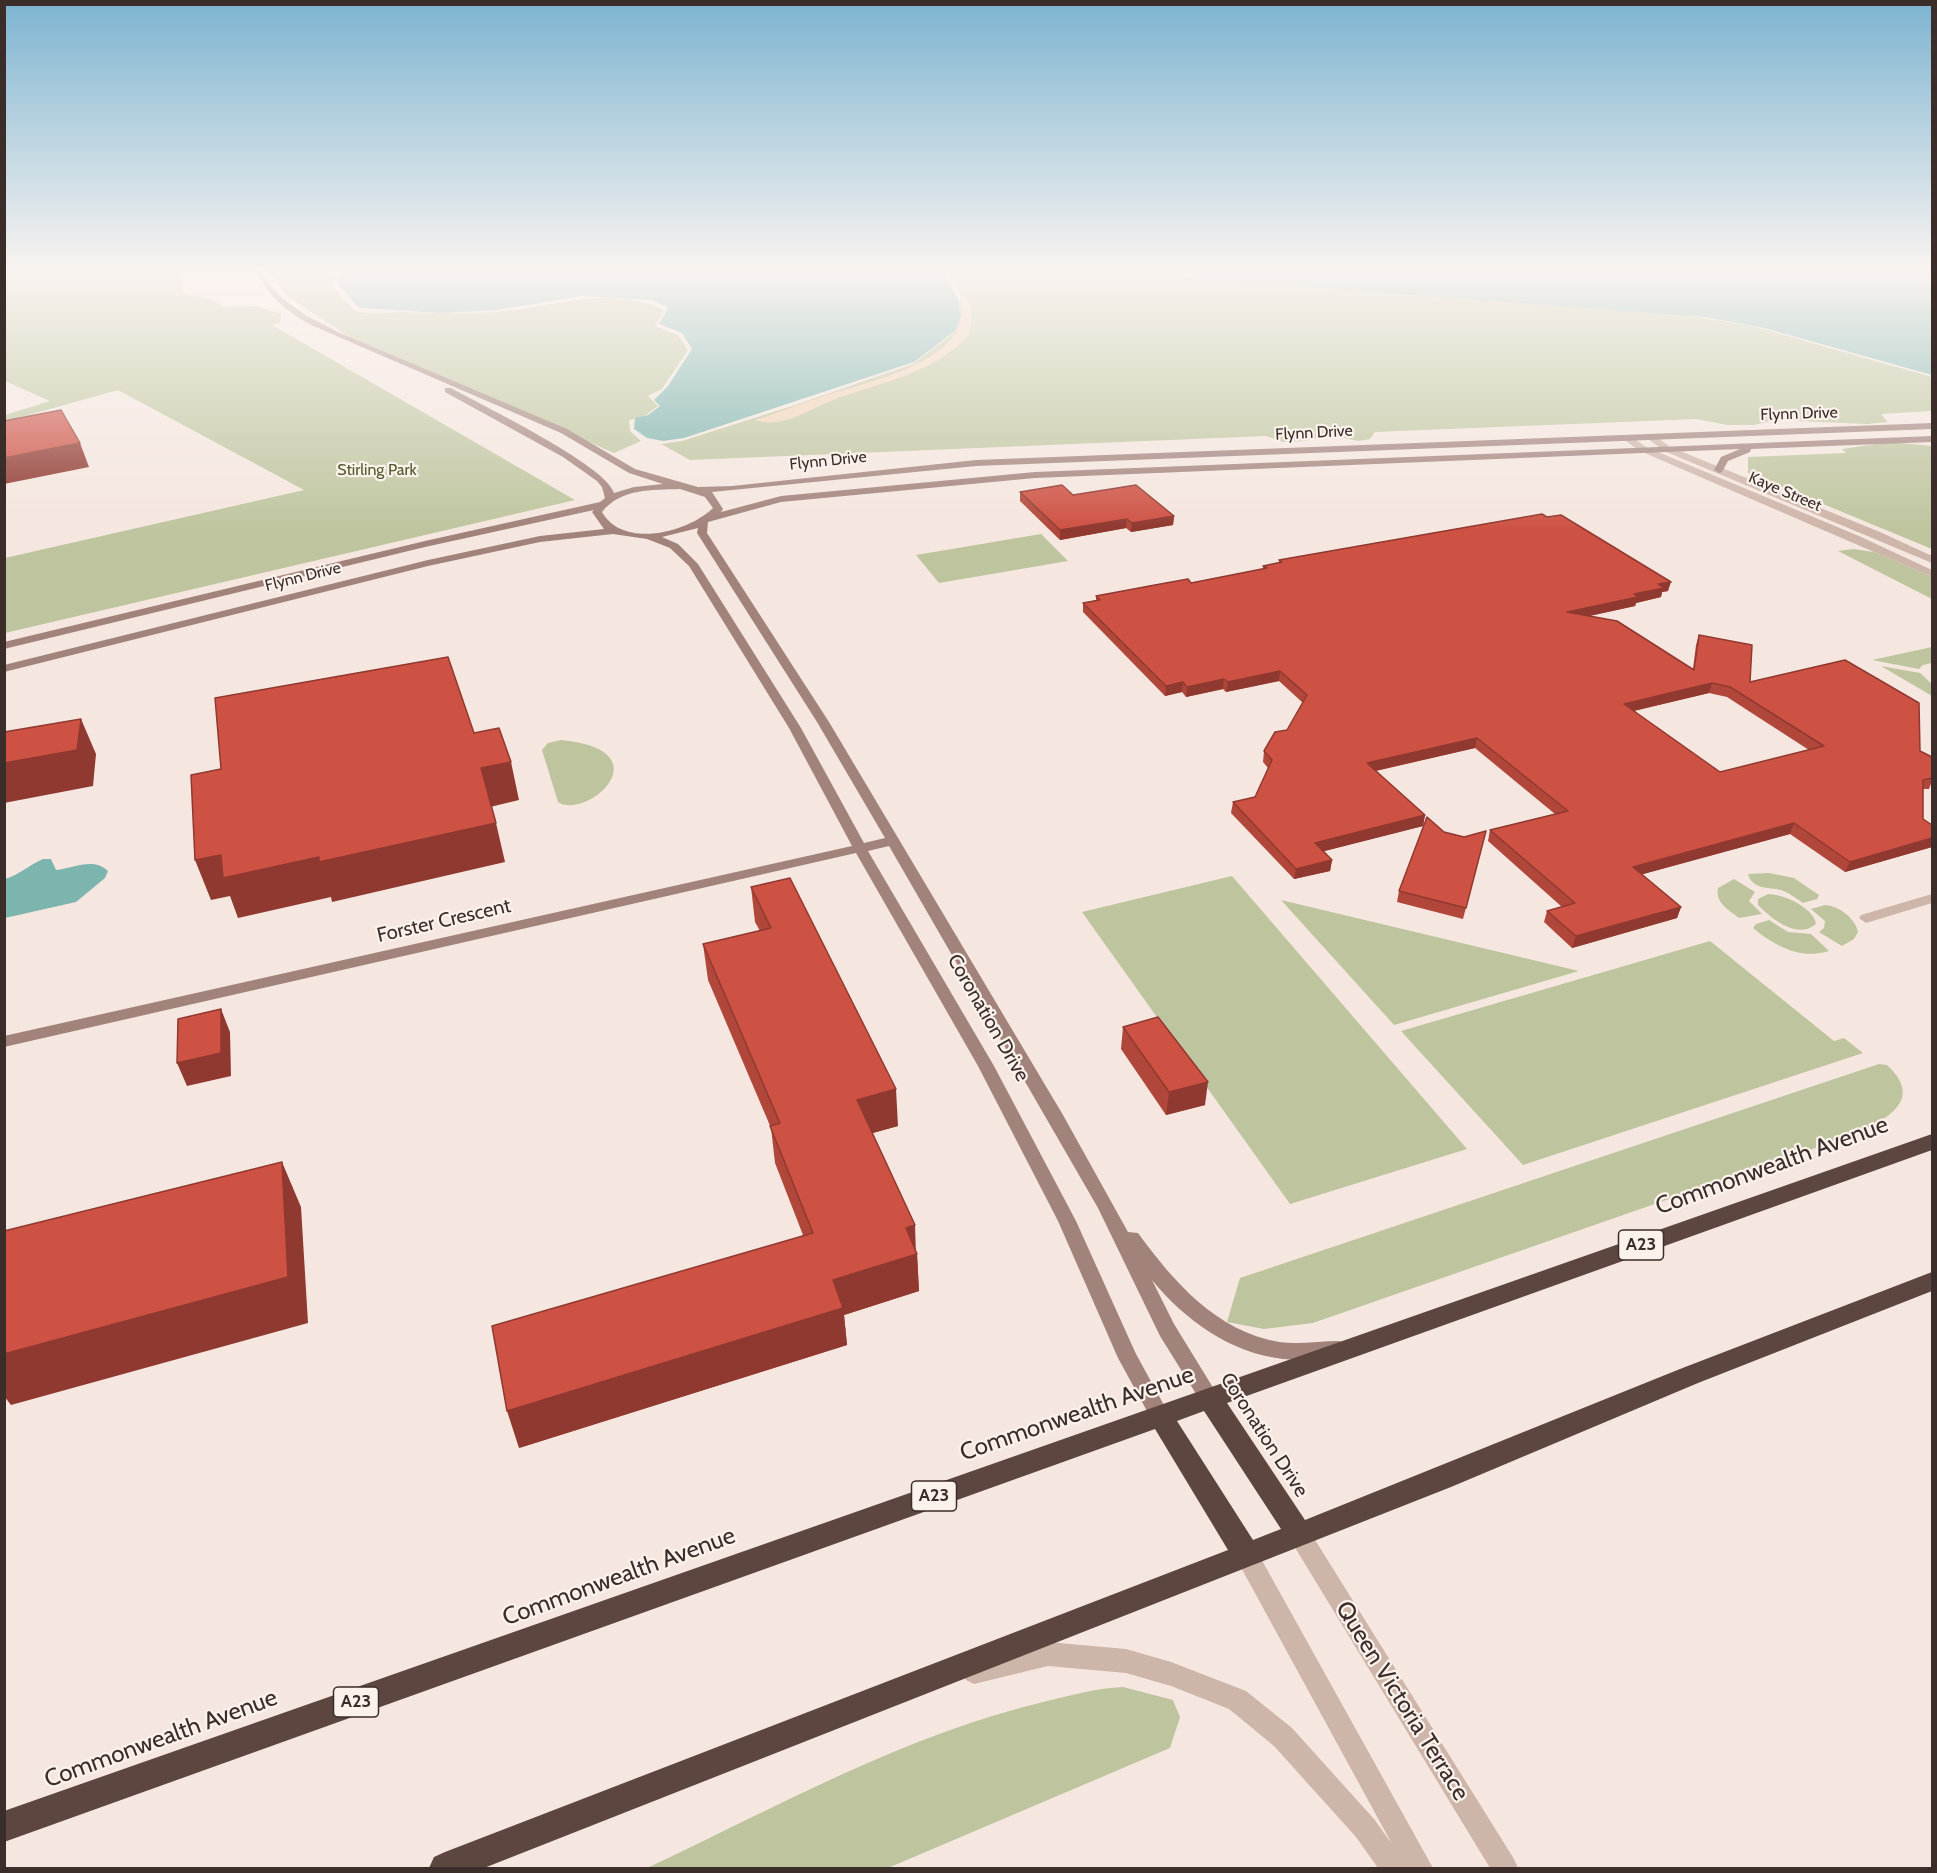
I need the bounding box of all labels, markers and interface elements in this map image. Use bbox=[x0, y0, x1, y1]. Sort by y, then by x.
street label: Flynn Drive bbox=[1760, 403, 1838, 425]
street label: Flynn Drive bbox=[1275, 421, 1353, 445]
street label: Flynn Drive bbox=[788, 447, 868, 475]
park label: Stirling Park bbox=[337, 460, 417, 480]
street label: Kaye Street bbox=[1746, 468, 1824, 516]
street label: Flynn Drive bbox=[263, 558, 343, 596]
street label: Forster Crescent bbox=[375, 894, 513, 948]
street label: Coronation Drive bbox=[942, 950, 1034, 1086]
street label: Commonwealth Avenue bbox=[1652, 1111, 1892, 1221]
road number: A23 bbox=[1618, 1230, 1664, 1260]
street label: Commonwealth Avenue bbox=[956, 1360, 1198, 1468]
street label: Coronation Drive bbox=[1215, 1368, 1313, 1502]
road number: A23 bbox=[912, 1481, 956, 1511]
street label: Commonwealth Avenue bbox=[499, 1522, 739, 1632]
street label: Queen Victoria Terrace bbox=[1329, 1596, 1475, 1806]
street label: Commonwealth Avenue bbox=[41, 1684, 281, 1794]
road number: A23 bbox=[334, 1687, 378, 1717]

